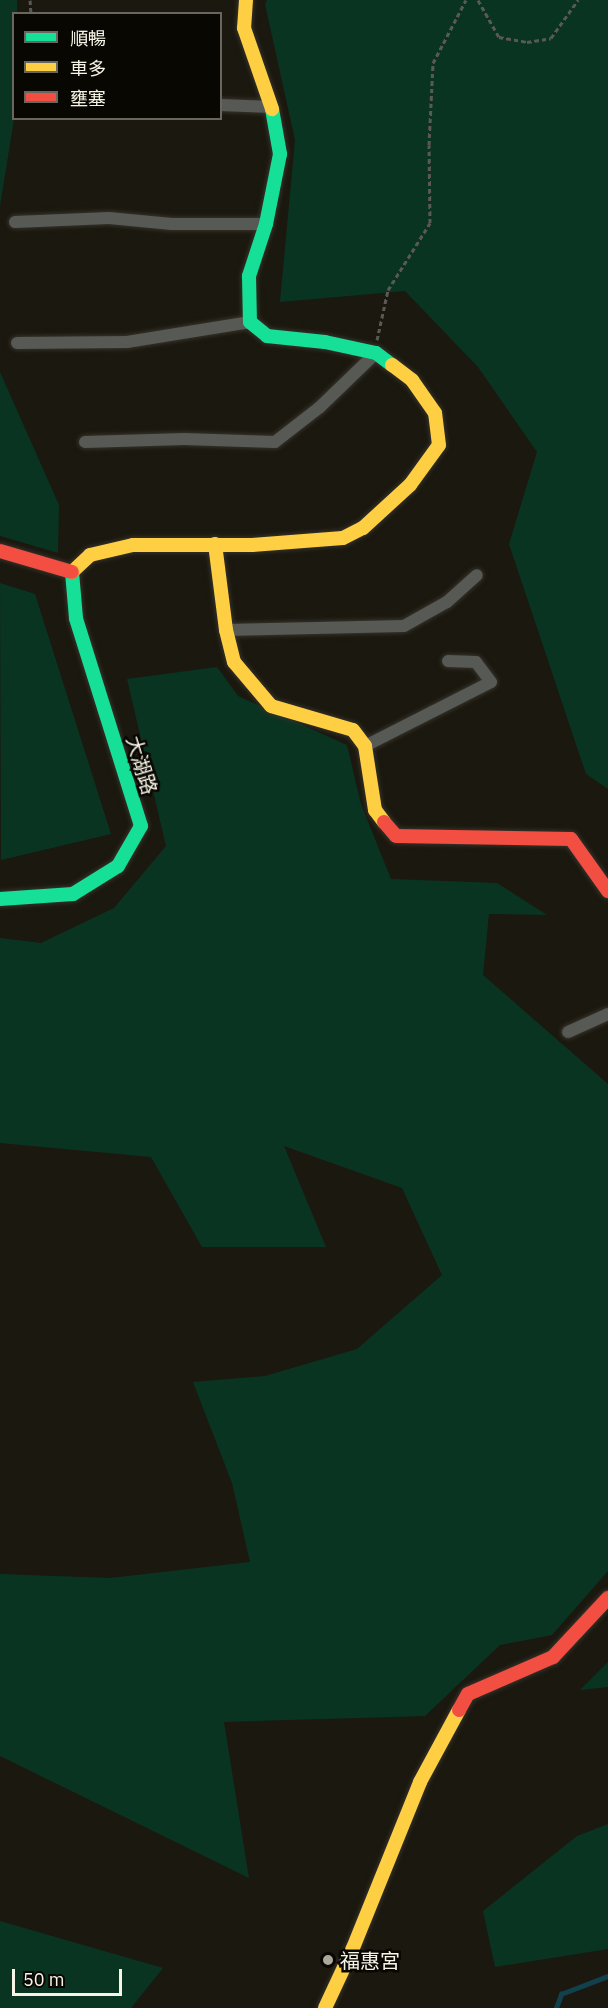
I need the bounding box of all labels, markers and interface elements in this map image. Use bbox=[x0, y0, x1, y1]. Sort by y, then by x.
legend bbox=[12, 12, 222, 120]
text: 順暢 bbox=[70, 27, 106, 50]
text: 車多 bbox=[70, 57, 106, 80]
text: 壅塞 bbox=[70, 87, 106, 110]
street label: 大湖路 bbox=[122, 733, 162, 797]
place label: 福惠宮 bbox=[340, 1948, 400, 1972]
marker: 福惠宮 bbox=[321, 1953, 335, 1967]
scale bar bbox=[15, 1957, 124, 1995]
text: 50 m bbox=[23, 1968, 65, 1991]

